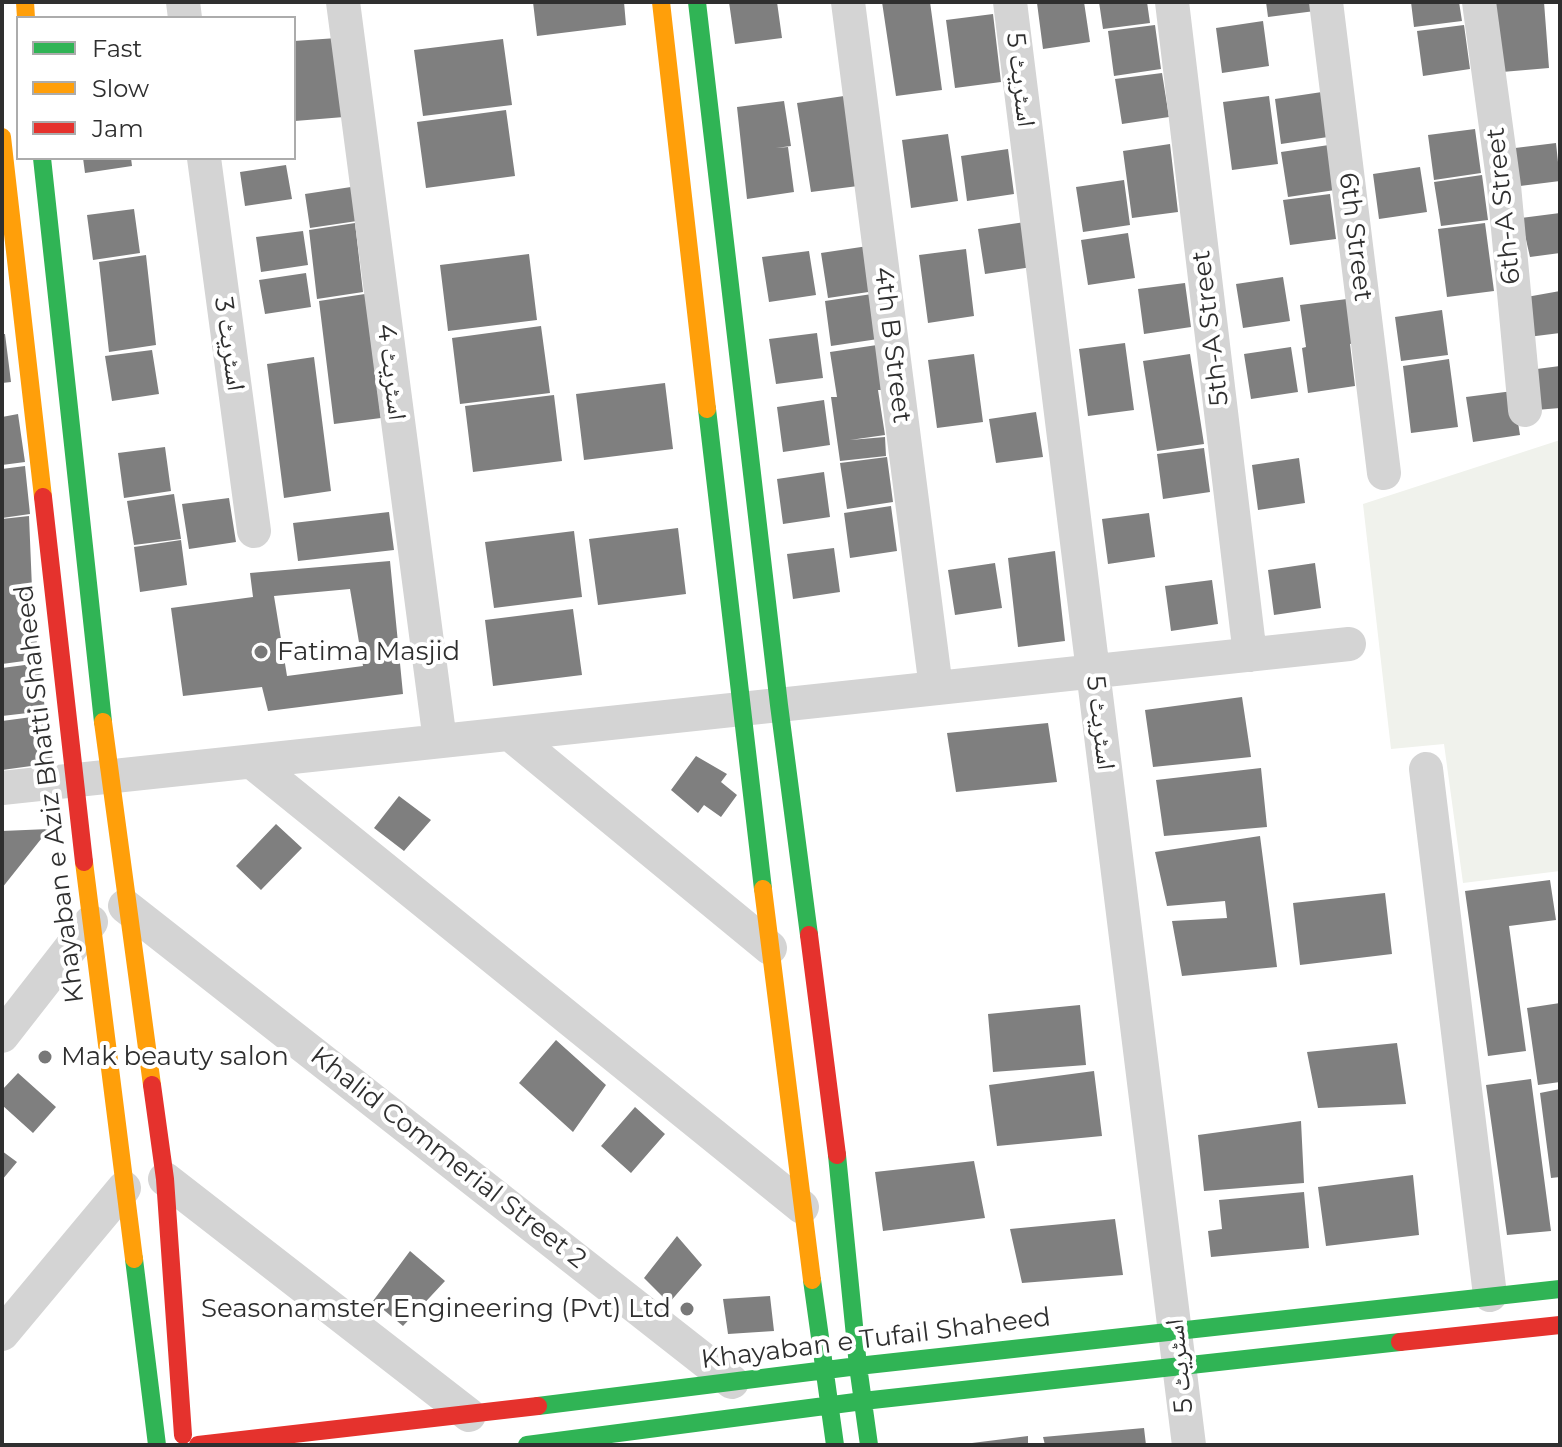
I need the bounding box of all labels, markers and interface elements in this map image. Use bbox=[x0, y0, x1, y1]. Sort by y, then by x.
legend bbox=[16, 16, 296, 160]
street label: اسٹریٹ 5 bbox=[999, 31, 1041, 129]
text: Fast bbox=[92, 34, 142, 63]
text: Slow bbox=[92, 74, 149, 103]
text: Jam bbox=[92, 114, 144, 143]
street label: 6th-A Street bbox=[1480, 126, 1528, 286]
street label: 6th Street bbox=[1332, 171, 1378, 303]
street label: 5th-A Street bbox=[1186, 248, 1236, 408]
street label: 4th B Street bbox=[867, 265, 917, 425]
street label: اسٹریٹ 3 bbox=[207, 295, 251, 393]
street label: اسٹریٹ 4 bbox=[370, 322, 412, 422]
street label: Khayaban e Aziz Bhatti Shaheed bbox=[9, 583, 91, 1005]
place label: Fatima Masjid bbox=[277, 636, 460, 668]
marker: Fatima Masjid bbox=[252, 643, 270, 661]
street label: اسٹریٹ 5 bbox=[1079, 674, 1121, 772]
place label: Mak beauty salon bbox=[61, 1041, 289, 1073]
street label: Khalid Commerial Street 2 bbox=[304, 1041, 592, 1275]
marker: Mak beauty salon bbox=[36, 1048, 54, 1066]
place label: Seasonamster Engineering (Pvt) Ltd bbox=[201, 1293, 671, 1325]
marker: Seasonamster Engineering (Pvt) Ltd bbox=[678, 1300, 696, 1318]
street label: Khayaban e Tufail Shaheed bbox=[699, 1302, 1053, 1376]
street label: اسٹریٹ 5 bbox=[1160, 1317, 1200, 1415]

